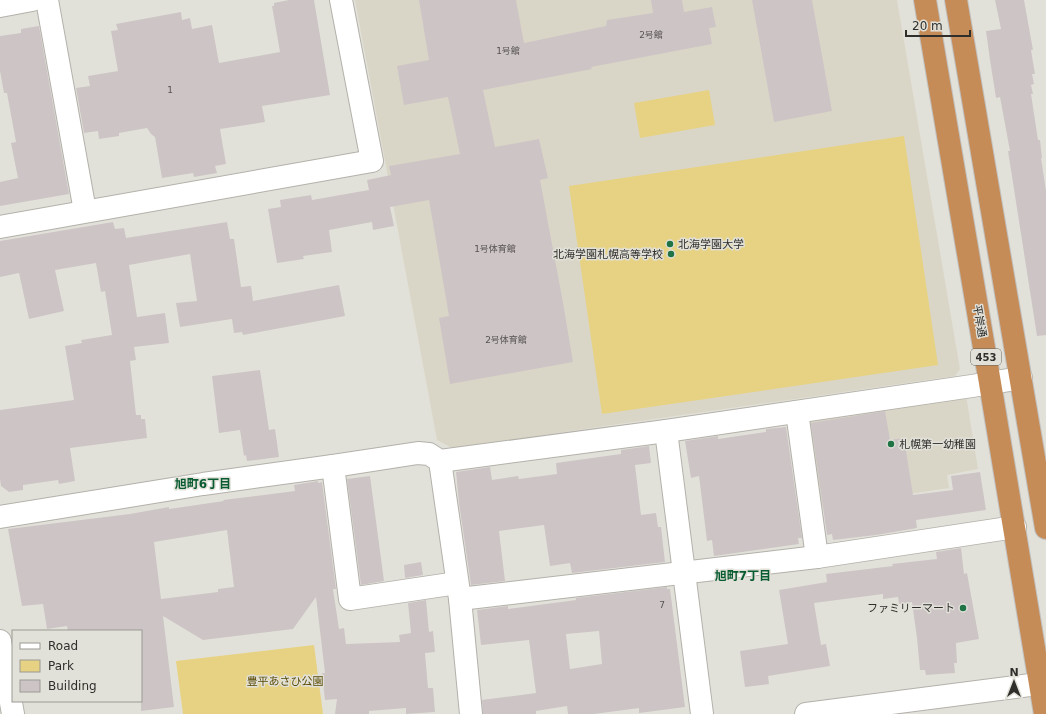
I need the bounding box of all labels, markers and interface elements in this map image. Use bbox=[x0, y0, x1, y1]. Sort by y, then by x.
scale bar bbox=[906, 12, 970, 38]
text: 20 m bbox=[912, 19, 943, 33]
house number: 2号館 bbox=[639, 30, 663, 40]
house number: 1号館 bbox=[496, 46, 520, 56]
house number: 1 bbox=[167, 85, 173, 95]
place label: 北海学園大学 bbox=[678, 238, 744, 251]
marker: 北海学園大学 bbox=[665, 239, 675, 249]
house number: 1号体育館 bbox=[474, 244, 516, 254]
place label: 北海学園札幌高等学校 bbox=[553, 248, 663, 261]
marker: 北海学園札幌高等学校 bbox=[666, 249, 676, 259]
street label: 平岸通 bbox=[970, 304, 989, 338]
house number: 2号体育館 bbox=[485, 335, 527, 345]
road number: 453 bbox=[971, 349, 1001, 365]
place label: 札幌第一幼稚園 bbox=[899, 438, 976, 451]
marker: 札幌第一幼稚園 bbox=[886, 439, 896, 449]
district label: 旭町6丁目 bbox=[175, 477, 231, 491]
district label: 旭町7丁目 bbox=[715, 569, 771, 583]
house number: 7 bbox=[659, 600, 665, 610]
place label: ファミリーマート bbox=[867, 602, 955, 615]
marker: ファミリーマート bbox=[958, 603, 968, 613]
legend bbox=[12, 630, 142, 702]
text: Road bbox=[48, 639, 78, 653]
text: Park bbox=[48, 659, 74, 673]
north arrow bbox=[994, 662, 1034, 702]
text: N bbox=[1009, 666, 1019, 679]
park label: 豊平あさひ公園 bbox=[247, 675, 324, 688]
text: Building bbox=[48, 679, 97, 693]

